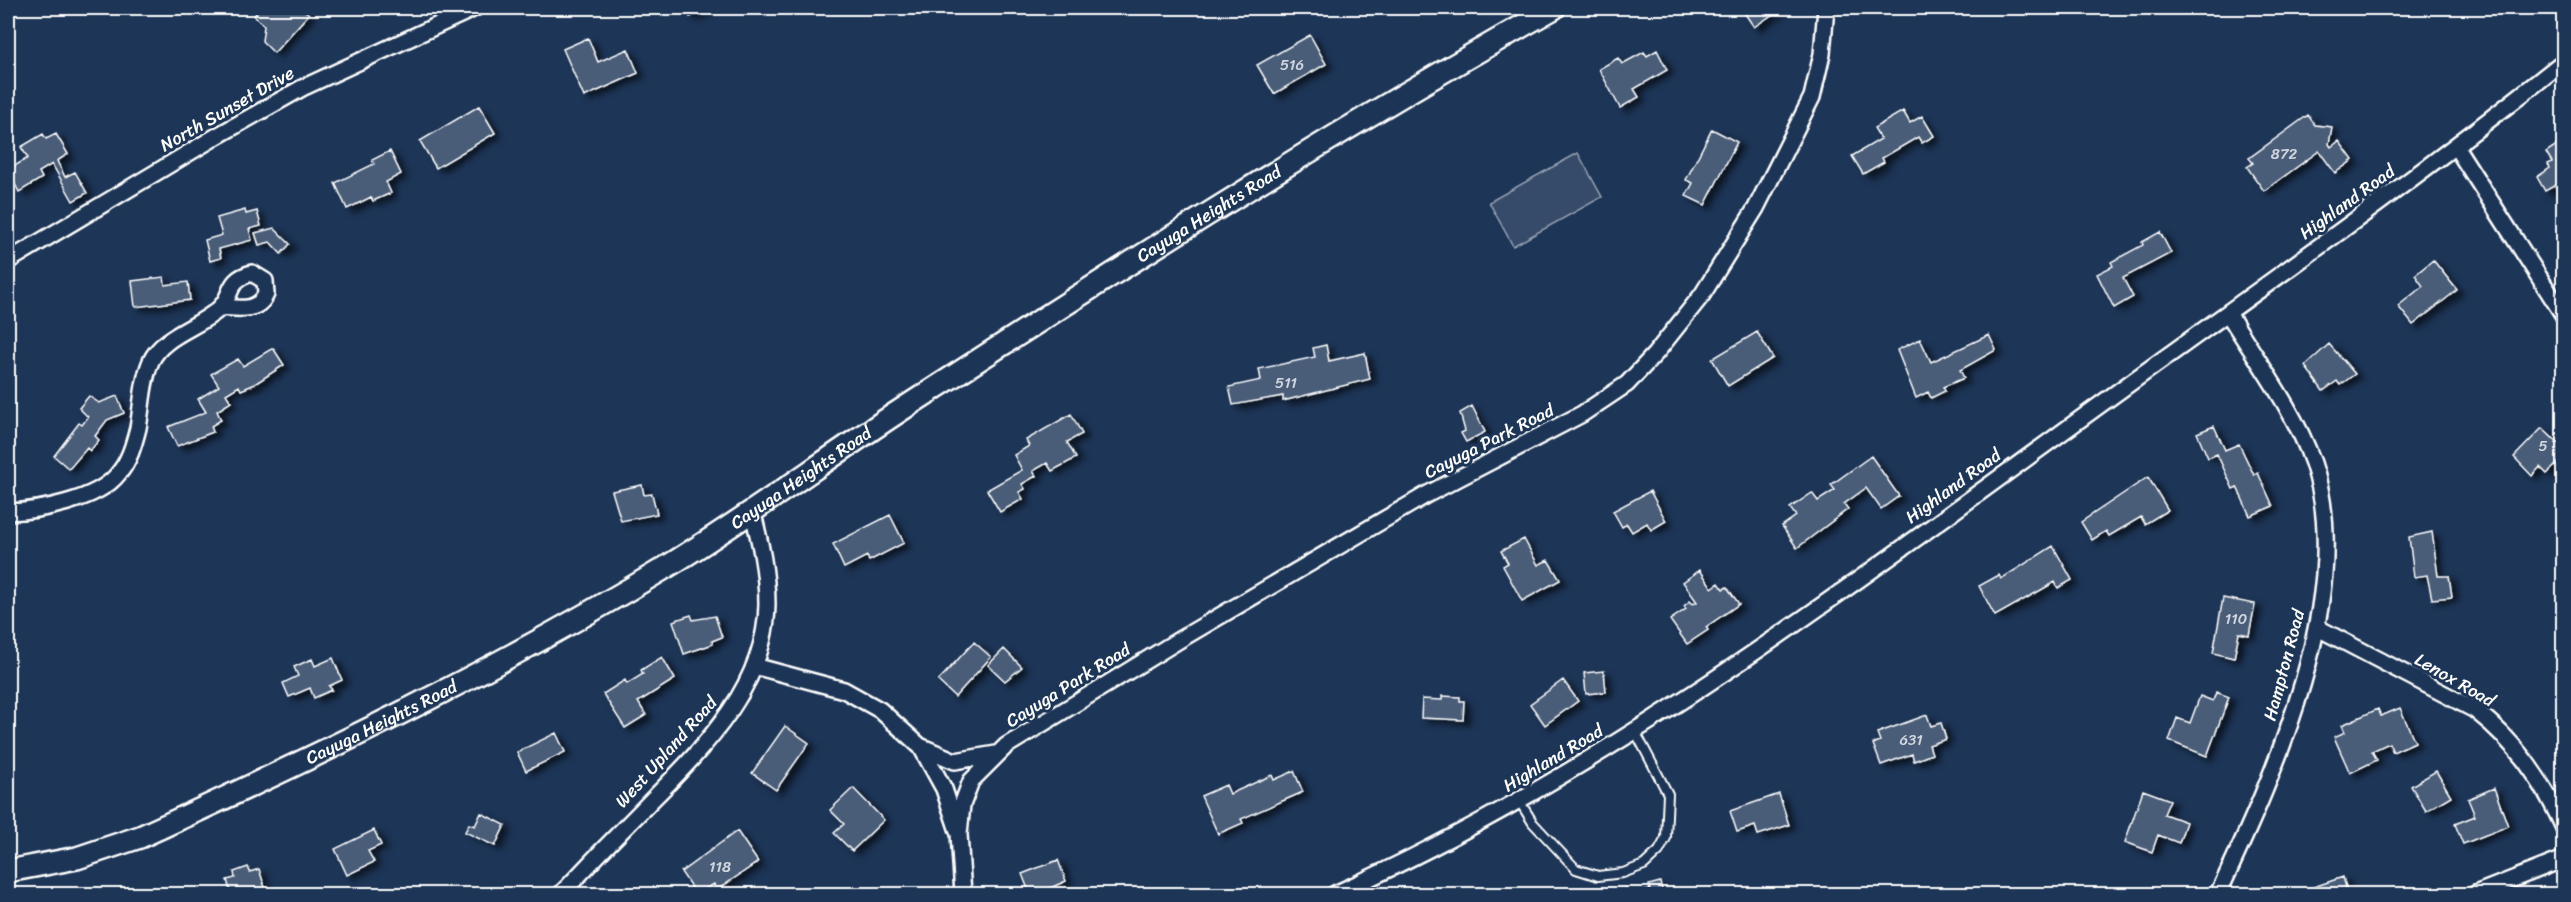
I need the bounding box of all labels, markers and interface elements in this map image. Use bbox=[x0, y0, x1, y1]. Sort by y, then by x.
house number: 516 bbox=[1280, 52, 1304, 78]
street label: North Sunset Drive bbox=[154, 57, 300, 161]
house number: 872 bbox=[2271, 141, 2297, 167]
street label: Cayuga Heights Road bbox=[1130, 155, 1289, 271]
street label: Highland Road bbox=[2292, 155, 2403, 248]
house number: 511 bbox=[1275, 370, 1297, 396]
street label: Cayuga Park Road bbox=[1418, 394, 1561, 488]
street label: Cayuga Heights Road bbox=[723, 417, 880, 538]
house number: 5 bbox=[2538, 433, 2548, 459]
street label: Highland Road bbox=[1898, 439, 2009, 532]
street label: Hampton Road bbox=[2254, 604, 2315, 724]
house number: 110 bbox=[2225, 606, 2247, 632]
street label: Cayuga Park Road bbox=[999, 633, 1138, 736]
street label: Lenox Road bbox=[2409, 644, 2503, 717]
street label: Cayuga Heights Road bbox=[300, 670, 464, 774]
street label: West Upland Road bbox=[607, 687, 726, 815]
street label: Highland Road bbox=[1496, 715, 1611, 801]
house number: 631 bbox=[1899, 727, 1923, 753]
house number: 118 bbox=[709, 854, 731, 880]

